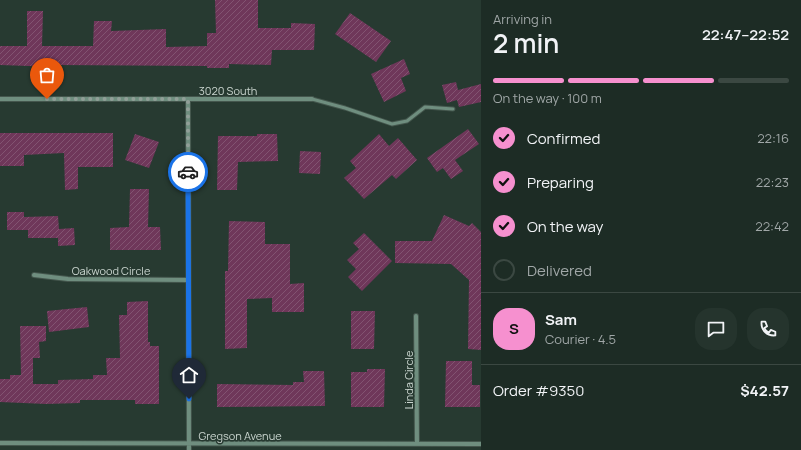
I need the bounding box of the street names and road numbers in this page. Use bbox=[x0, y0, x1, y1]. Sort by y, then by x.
street label: 3020 South bbox=[199, 83, 257, 98]
street label: Oakwood Circle bbox=[72, 263, 151, 278]
street label: Linda Circle bbox=[401, 350, 416, 409]
street label: Gregson Avenue bbox=[198, 428, 282, 443]

